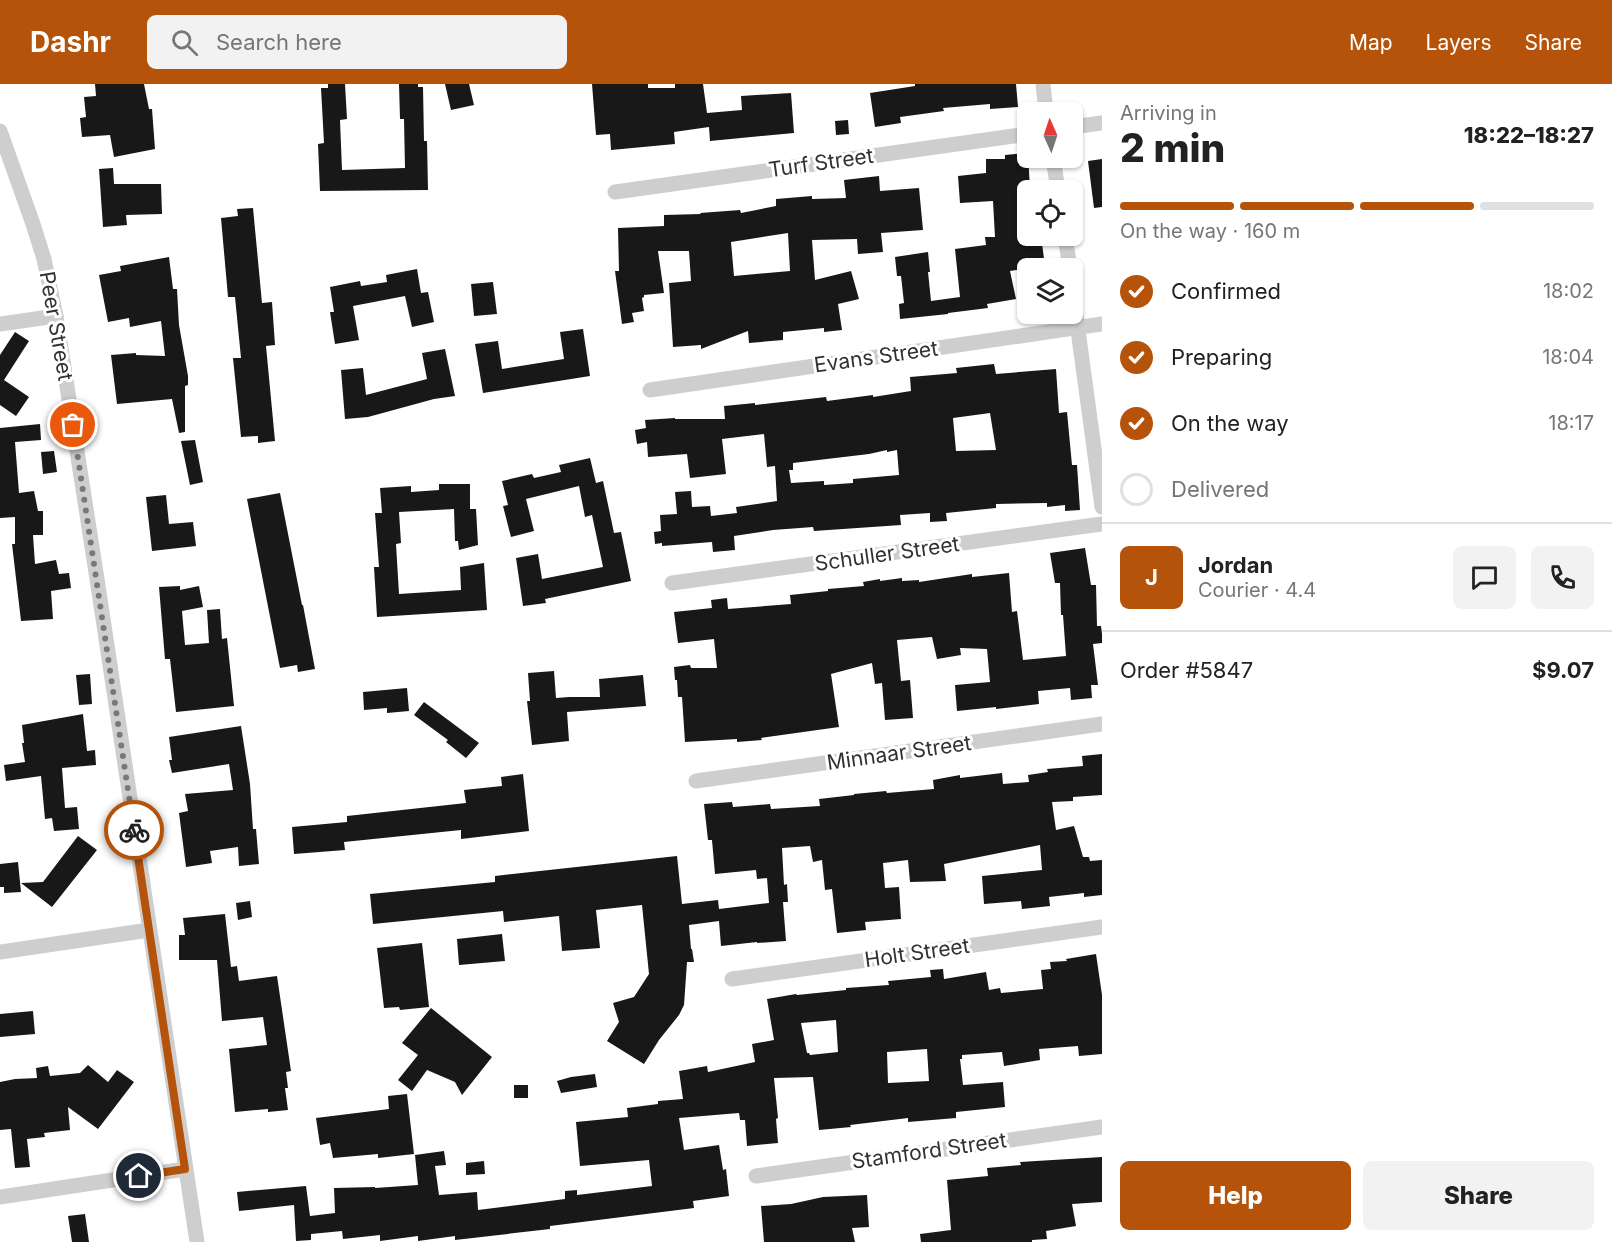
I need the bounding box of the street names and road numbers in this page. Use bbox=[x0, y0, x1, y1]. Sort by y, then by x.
street label: Turf Street bbox=[767, 143, 875, 182]
street label: Peer Street bbox=[35, 269, 78, 383]
street label: Evans Street bbox=[812, 335, 940, 378]
street label: Schuller Street bbox=[813, 531, 961, 576]
street label: Minnaar Street bbox=[825, 730, 973, 775]
street label: Holt Street bbox=[863, 933, 971, 972]
street label: Stamford Street bbox=[850, 1127, 1008, 1174]

